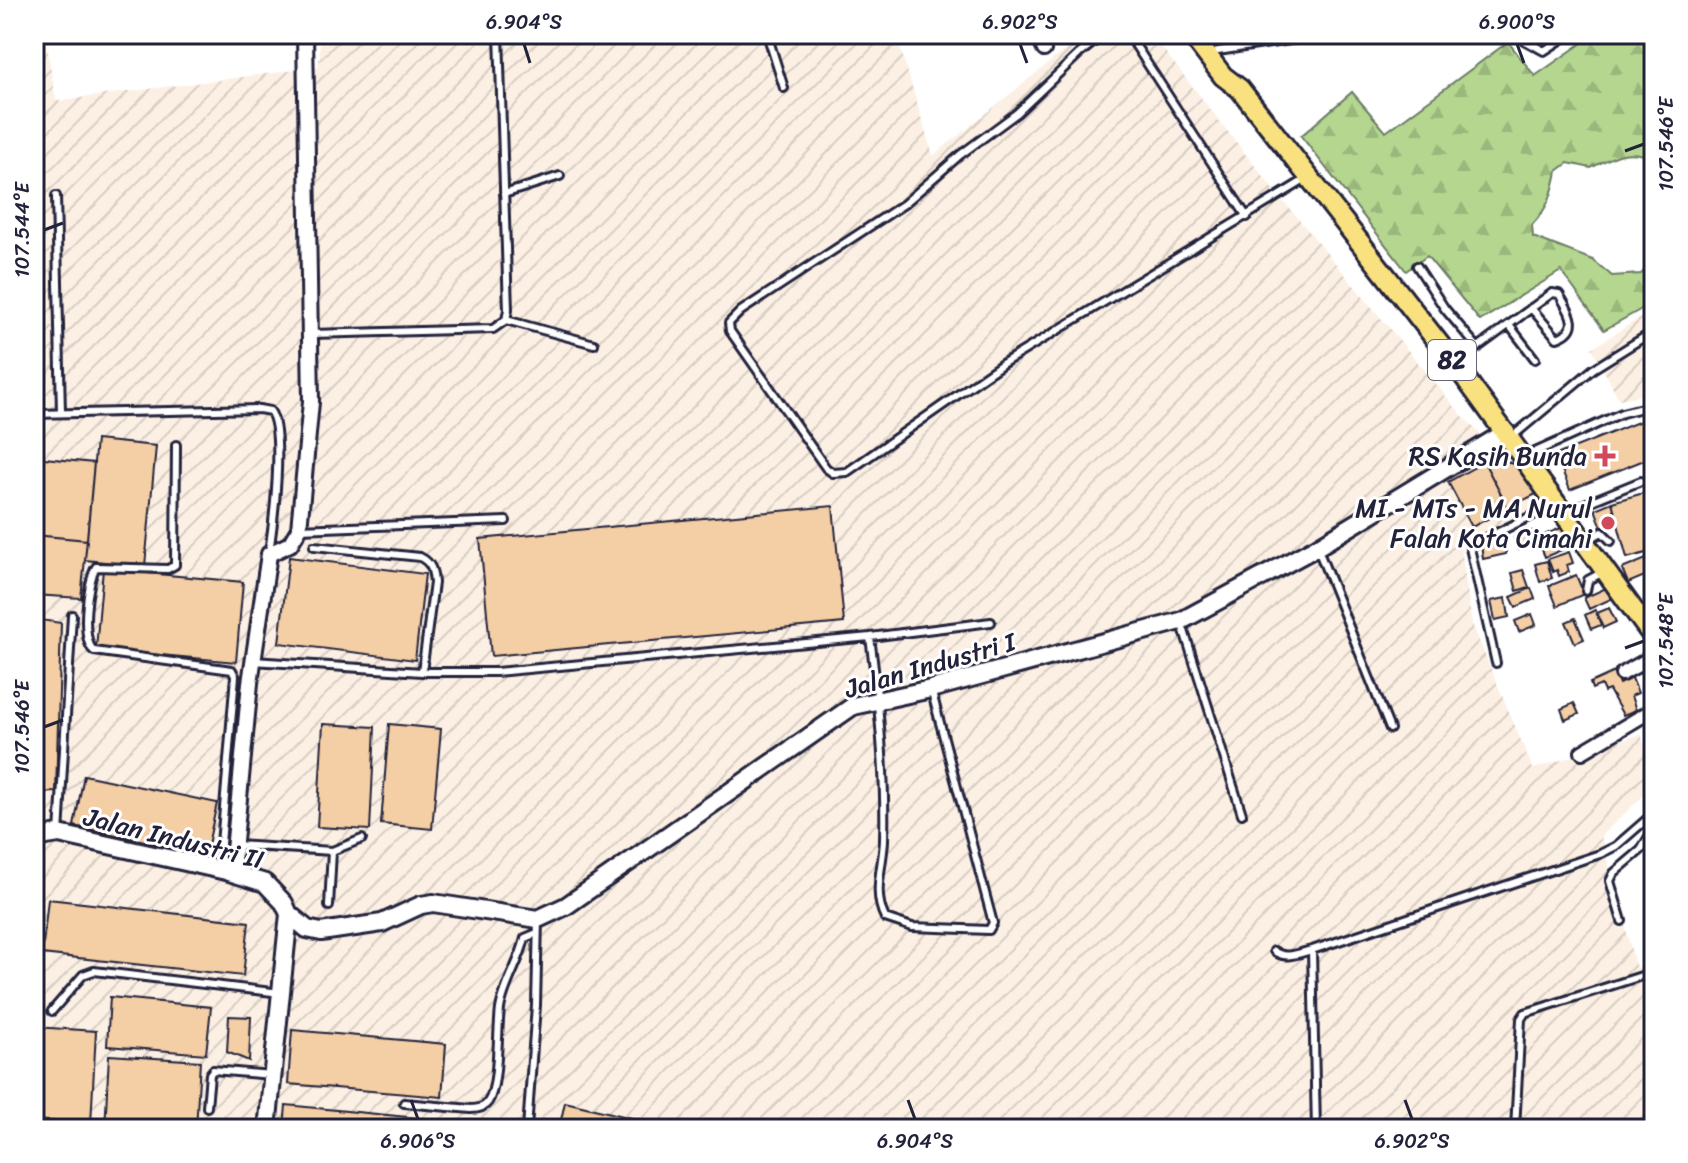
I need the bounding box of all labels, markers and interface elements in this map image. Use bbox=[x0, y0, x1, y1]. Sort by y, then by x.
text: 6.904°S bbox=[486, 5, 562, 40]
text: 6.902°S bbox=[983, 5, 1058, 40]
text: 6.900°S bbox=[1479, 5, 1555, 40]
text: 107.546°E bbox=[1649, 95, 1684, 191]
text: 107.544°E bbox=[5, 180, 40, 278]
road number: 82 bbox=[1428, 340, 1476, 380]
place label: RS Kasih Bunda bbox=[1409, 433, 1587, 479]
marker: RS Kasih Bunda bbox=[1594, 445, 1616, 467]
place label: MI - MTs - MA Nurul Falah Kota Cimahi bbox=[1355, 485, 1593, 561]
marker: MI - MTs - MA Nurul Falah Kota Cimahi bbox=[1599, 514, 1617, 532]
text: 107.548°E bbox=[1649, 592, 1684, 689]
street label: Jalan Industri I bbox=[838, 618, 1022, 712]
text: 107.546°E bbox=[5, 678, 40, 774]
street label: Jalan Industri II bbox=[78, 793, 269, 883]
text: 6.906°S bbox=[381, 1124, 456, 1159]
text: 6.904°S bbox=[877, 1124, 953, 1159]
text: 6.902°S bbox=[1375, 1124, 1450, 1159]

